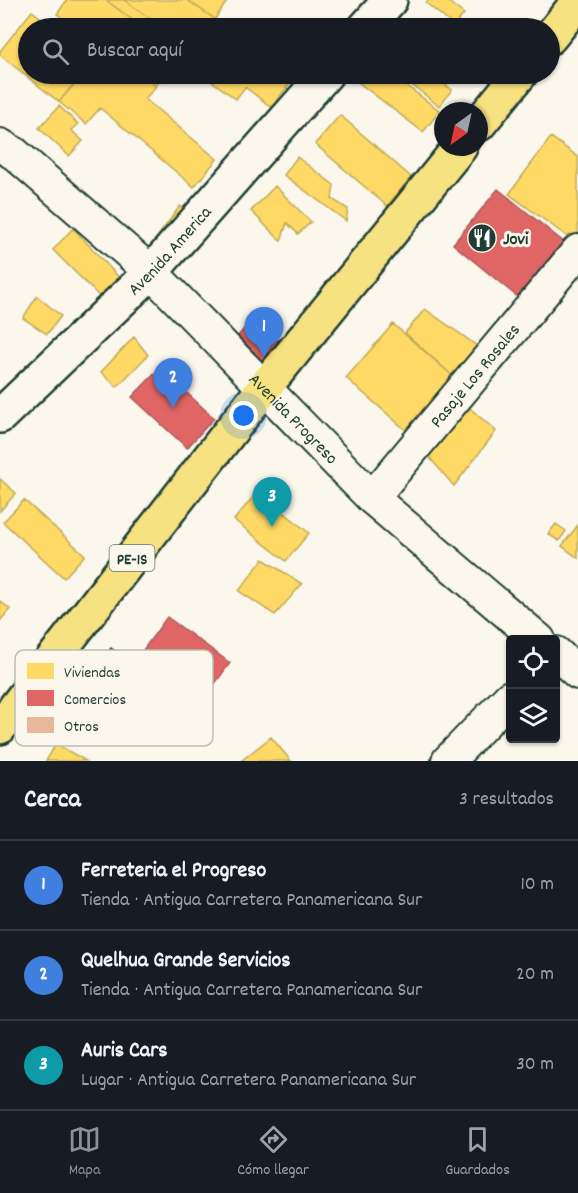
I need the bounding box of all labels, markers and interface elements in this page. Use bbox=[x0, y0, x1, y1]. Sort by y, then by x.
search box bbox=[18, 18, 560, 84]
icon: search bbox=[39, 35, 72, 68]
text: Buscar aquí bbox=[87, 36, 182, 67]
north arrow bbox=[434, 102, 488, 156]
street label: Avenida America bbox=[123, 201, 219, 303]
restaurant icon: Jovi bbox=[466, 222, 498, 254]
place label: Jovi bbox=[503, 228, 529, 253]
pin: 1 bbox=[244, 308, 284, 357]
street label: Pasaje Los Rosales bbox=[425, 319, 527, 434]
pin: 2 bbox=[154, 358, 192, 408]
street label: Avenida Progreso bbox=[242, 369, 343, 471]
your location bbox=[229, 401, 258, 430]
pin: 3 bbox=[252, 478, 292, 527]
road number: PE-1S bbox=[110, 545, 154, 571]
map controls bbox=[506, 635, 560, 743]
button: locate bbox=[506, 635, 560, 689]
legend bbox=[15, 650, 213, 746]
text: Viviendas bbox=[64, 662, 121, 685]
text: Comercios bbox=[64, 689, 126, 712]
button: layers bbox=[506, 689, 560, 743]
text: Otros bbox=[64, 716, 99, 739]
text: Cerca bbox=[24, 782, 81, 819]
text: 3 resultados bbox=[459, 786, 554, 814]
text: Ferreteria el Progreso bbox=[81, 856, 266, 887]
text: 1 bbox=[41, 871, 46, 899]
text: 10 m bbox=[520, 871, 554, 899]
text: Tienda · Antigua Carretera Panamericana Sur bbox=[81, 887, 422, 915]
text: Quelhua Grande Servicios bbox=[81, 946, 291, 977]
text: 2 bbox=[39, 961, 48, 989]
text: 20 m bbox=[516, 961, 554, 989]
text: Tienda · Antigua Carretera Panamericana Sur bbox=[81, 977, 422, 1005]
text: Auris Cars bbox=[81, 1036, 168, 1067]
text: 3 bbox=[39, 1051, 48, 1079]
text: 30 m bbox=[516, 1051, 554, 1079]
text: Lugar · Antigua Carretera Panamericana Sur bbox=[81, 1067, 416, 1095]
tab: Mapa bbox=[68, 1123, 101, 1182]
tab: Cómo llegar bbox=[237, 1123, 309, 1182]
tab: Guardados bbox=[445, 1123, 510, 1182]

